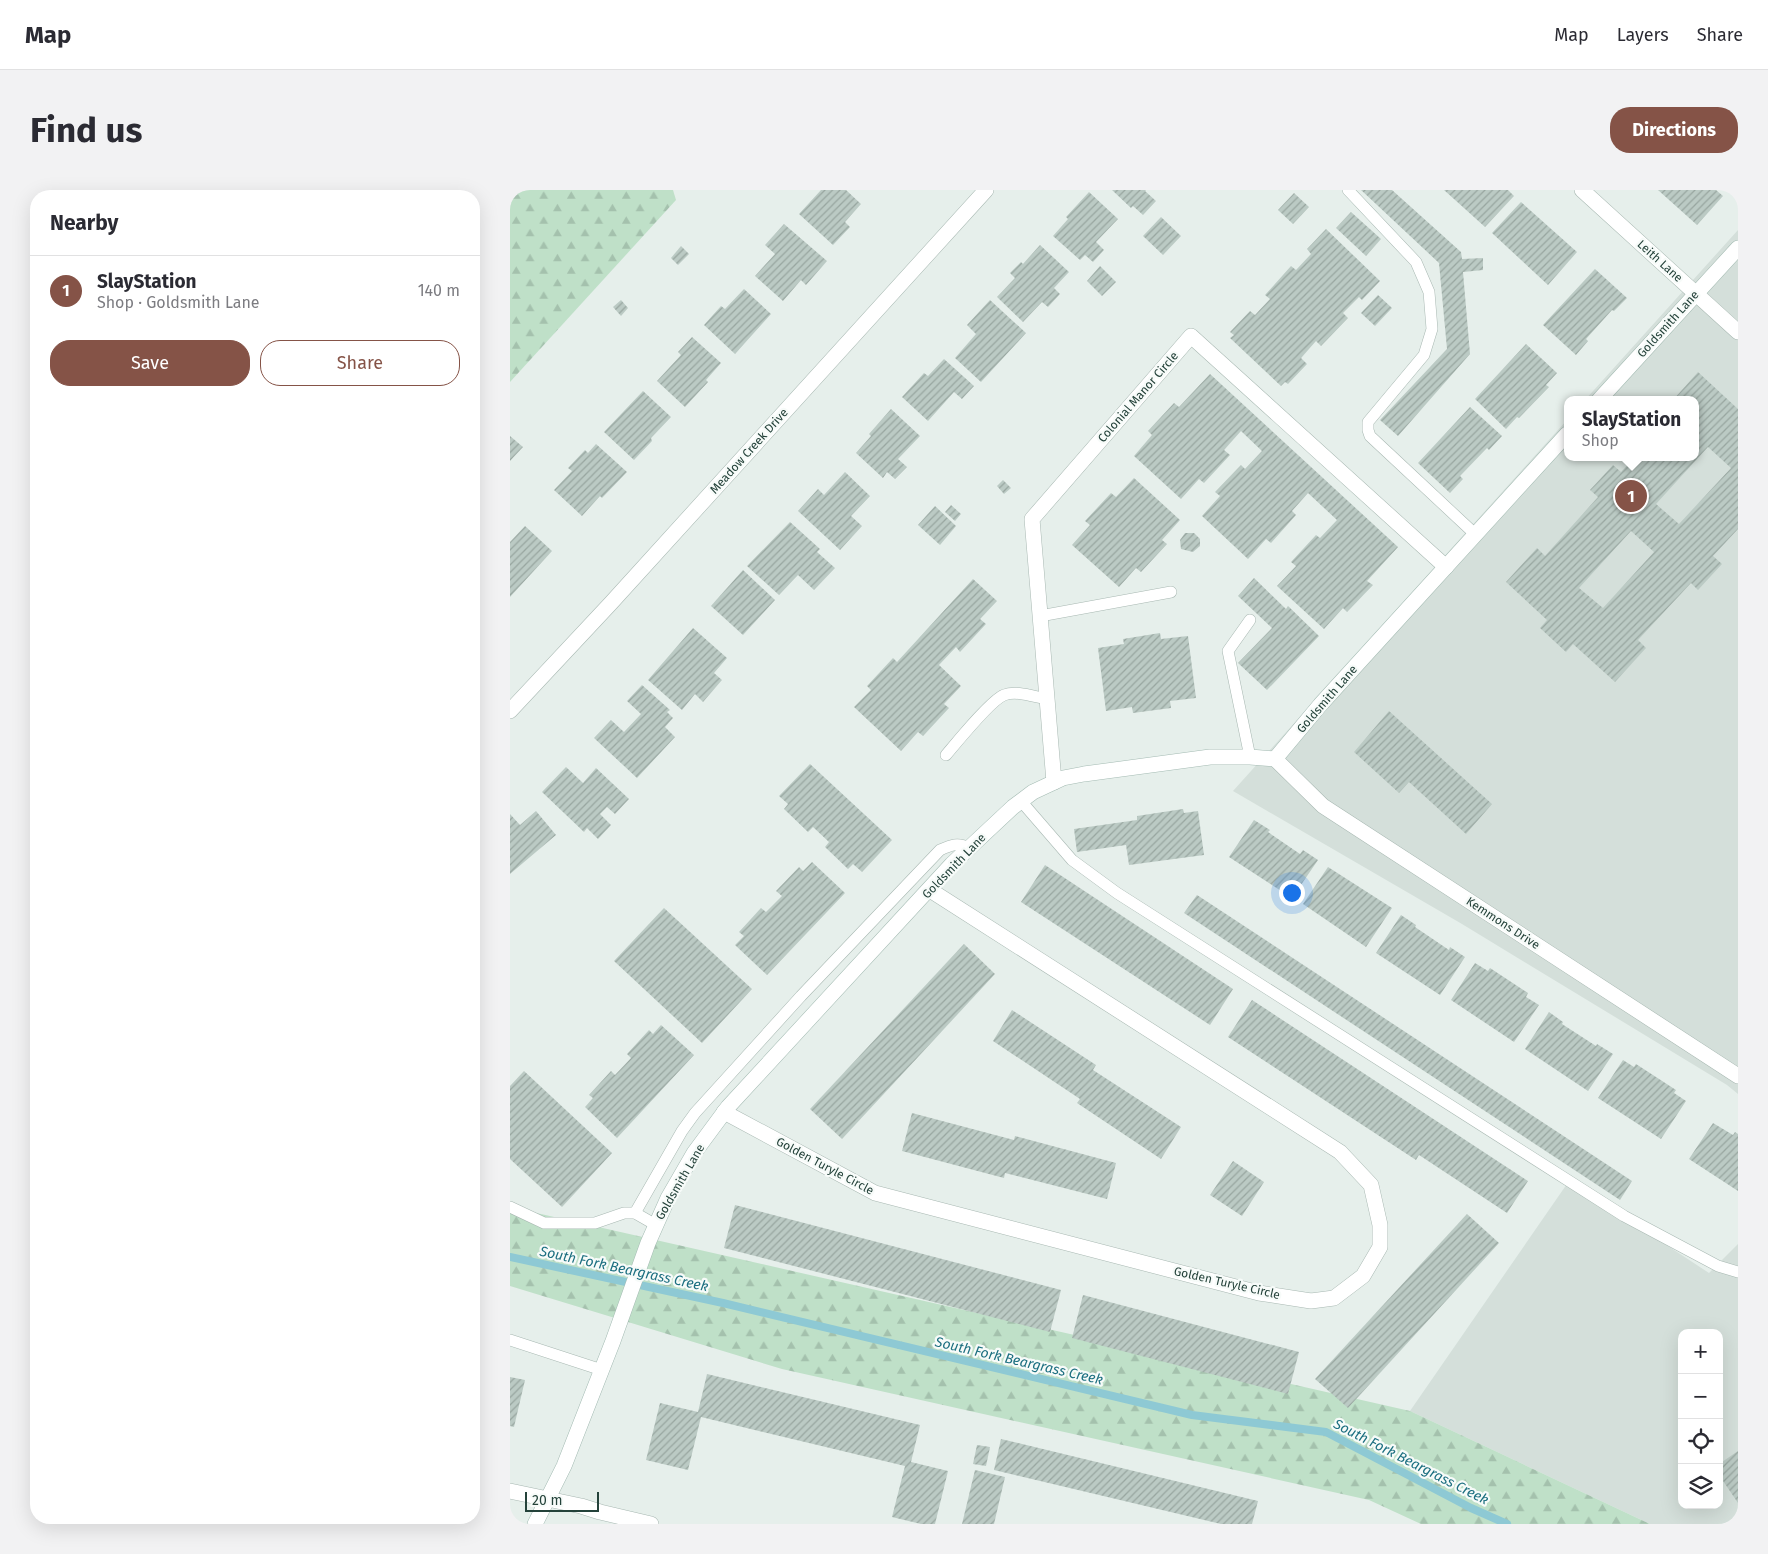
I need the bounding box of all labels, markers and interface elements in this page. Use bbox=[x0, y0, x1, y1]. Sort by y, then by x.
text: Map bbox=[25, 21, 71, 49]
text: Map bbox=[1554, 24, 1589, 46]
text: Layers bbox=[1617, 24, 1669, 46]
text: Share bbox=[1697, 24, 1743, 46]
button: Directions bbox=[1610, 107, 1738, 153]
text: Find us bbox=[30, 109, 142, 151]
text: Nearby bbox=[50, 210, 118, 236]
street label: Leith Lane bbox=[1634, 237, 1686, 285]
text: SlayStation bbox=[97, 270, 197, 293]
text: 1 bbox=[62, 281, 70, 300]
text: 140 m bbox=[418, 281, 460, 300]
street label: Goldsmith Lane bbox=[1634, 288, 1702, 360]
text: Shop · Goldsmith Lane bbox=[97, 293, 260, 312]
button: Save bbox=[50, 340, 250, 386]
button: Share bbox=[260, 340, 460, 386]
street label: Colonial Manor Circle bbox=[1095, 349, 1181, 445]
popup bbox=[1564, 396, 1699, 461]
street label: Meadow Creek Drive bbox=[707, 406, 791, 496]
text: SlayStation bbox=[1582, 408, 1681, 431]
text: Shop bbox=[1582, 431, 1619, 450]
pin: 1 bbox=[1615, 477, 1647, 515]
street label: Goldsmith Lane bbox=[1294, 662, 1360, 736]
street label: Goldsmith Lane bbox=[919, 831, 989, 901]
your location bbox=[1279, 880, 1305, 906]
street label: Kemmons Drive bbox=[1464, 894, 1542, 952]
street label: Golden Turyle Circle bbox=[774, 1134, 876, 1198]
street label: Goldsmith Lane bbox=[653, 1142, 707, 1222]
water label: South Fork Beargrass Creek bbox=[537, 1243, 710, 1295]
street label: Golden Turyle Circle bbox=[1173, 1264, 1281, 1302]
map controls bbox=[1678, 1329, 1723, 1509]
button: + bbox=[1678, 1329, 1723, 1374]
water label: South Fork Beargrass Creek bbox=[932, 1333, 1105, 1389]
button: − bbox=[1678, 1374, 1723, 1419]
water label: South Fork Beargrass Creek bbox=[1330, 1415, 1492, 1509]
button: locate bbox=[1678, 1419, 1723, 1464]
button: layers bbox=[1678, 1464, 1723, 1509]
scale bar bbox=[525, 1489, 599, 1512]
text: 20 m bbox=[532, 1492, 562, 1509]

